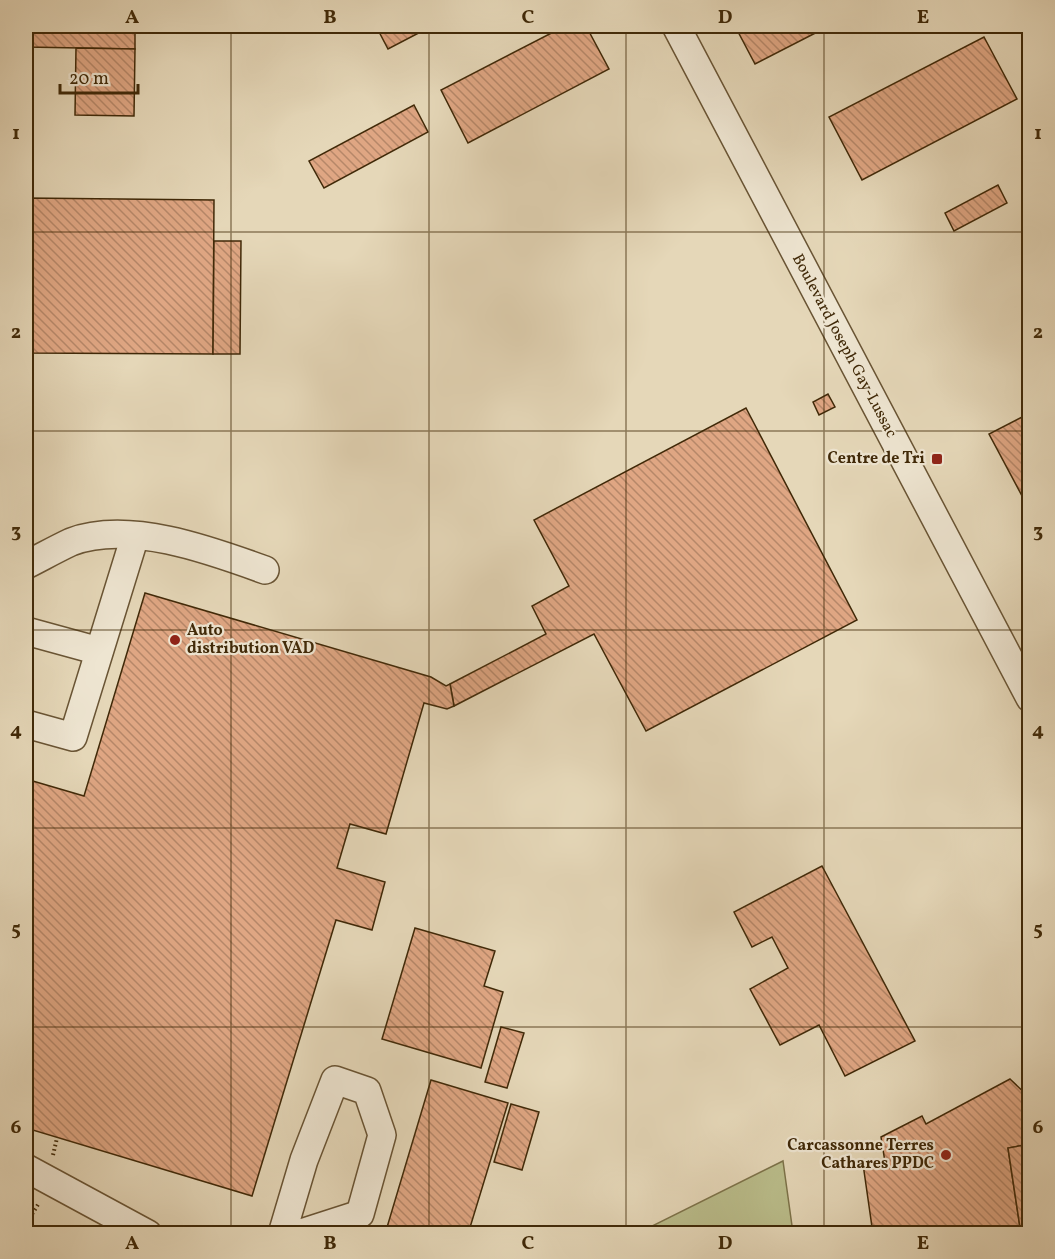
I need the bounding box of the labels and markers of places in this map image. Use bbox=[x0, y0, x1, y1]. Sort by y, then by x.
place label: Centre de Tri bbox=[828, 448, 925, 470]
marker: Centre de Tri bbox=[930, 452, 944, 466]
place label: Auto distribution VAD bbox=[187, 620, 314, 660]
marker: Auto distribution VAD bbox=[168, 633, 182, 647]
place label: Carcassonne Terres Cathares PPDC bbox=[787, 1135, 934, 1175]
marker: Carcassonne Terres Cathares PPDC bbox=[939, 1148, 953, 1162]

